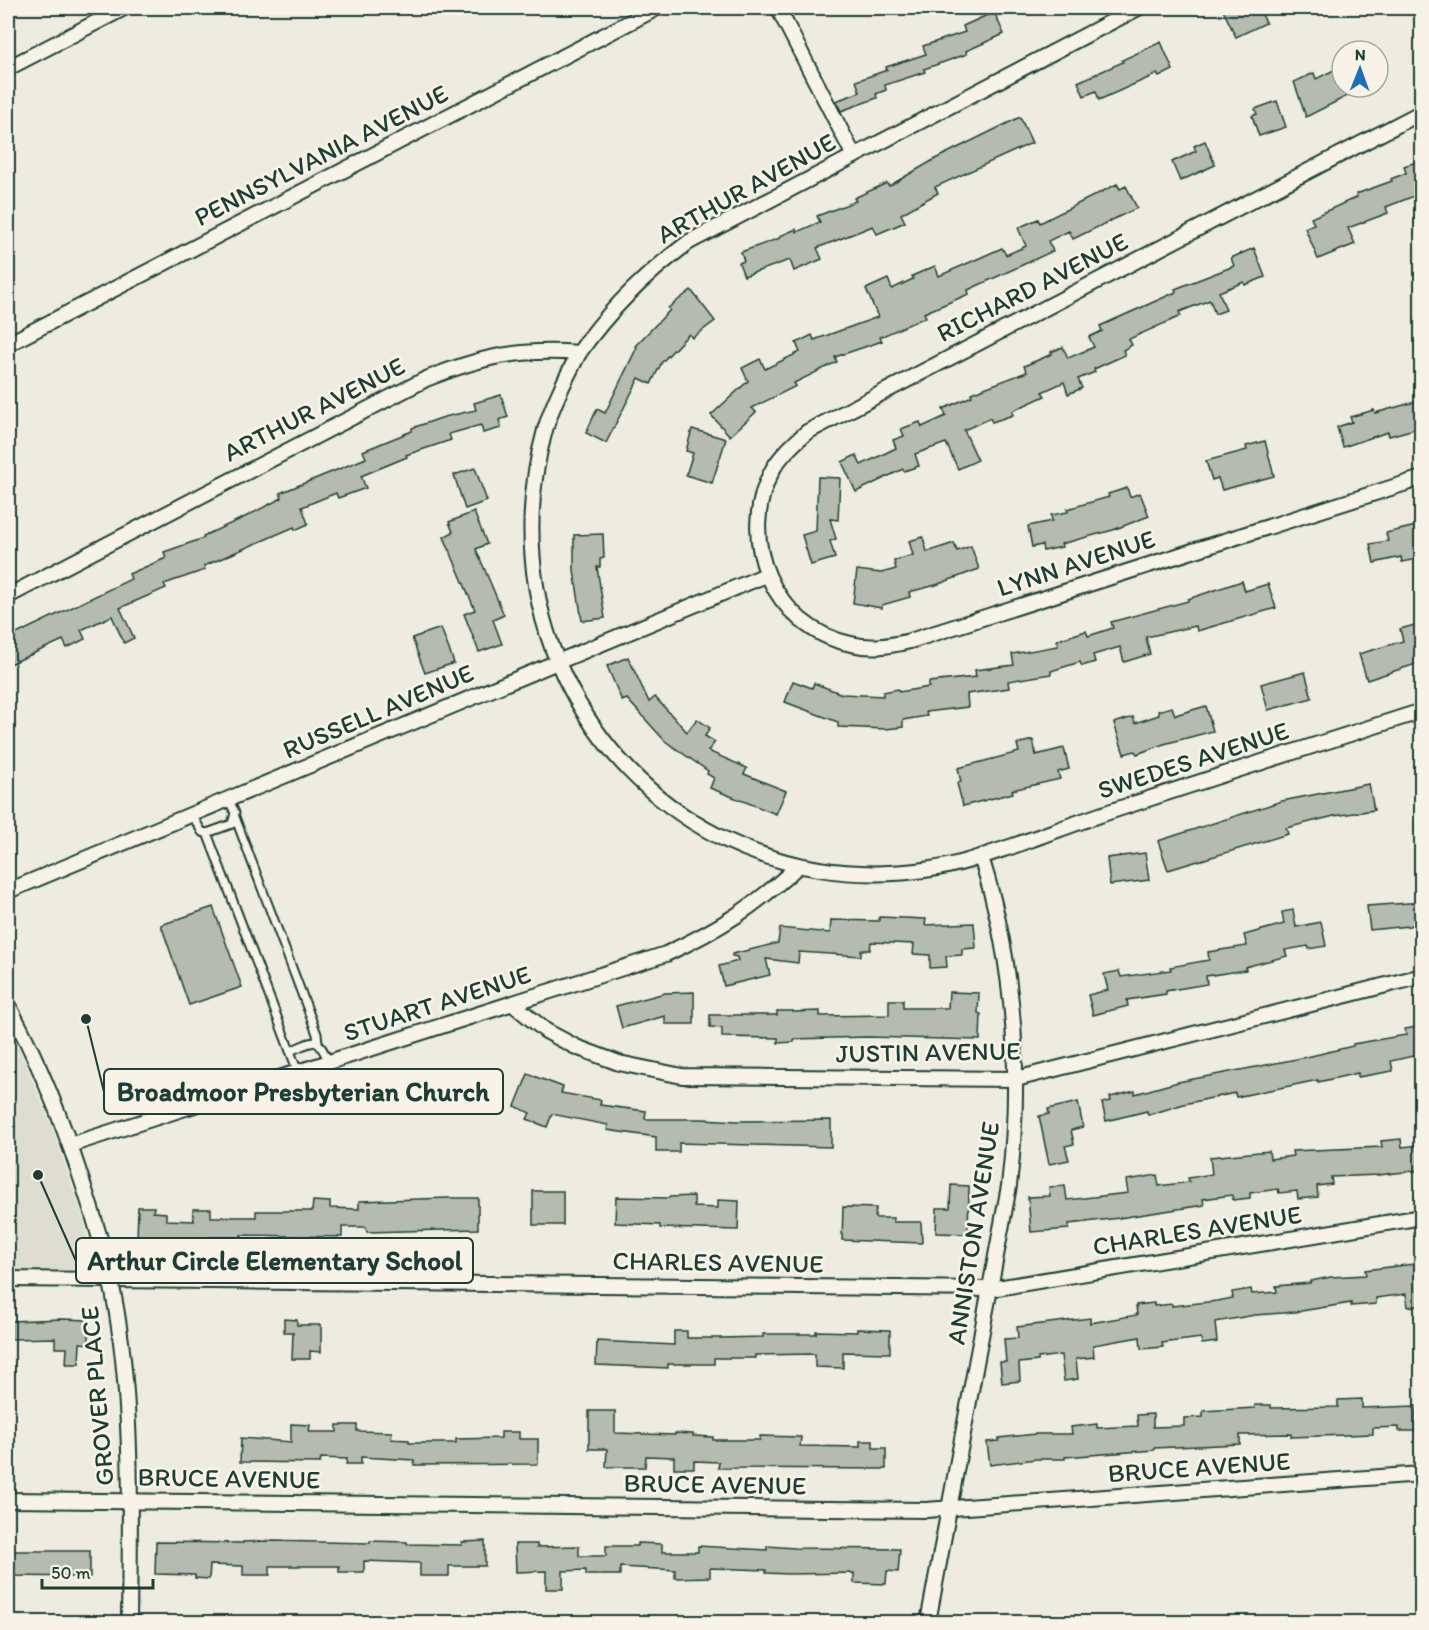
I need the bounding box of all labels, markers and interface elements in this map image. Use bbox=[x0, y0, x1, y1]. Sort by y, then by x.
north arrow bbox=[1330, 39, 1390, 99]
text: N bbox=[1355, 45, 1366, 64]
street label: PENNSYLVANIA AVENUE bbox=[189, 77, 453, 233]
street label: ARTHUR AVENUE bbox=[651, 126, 841, 250]
street label: RICHARD AVENUE bbox=[931, 225, 1133, 349]
street label: ARTHUR AVENUE bbox=[218, 350, 410, 468]
street label: LYNN AVENUE bbox=[993, 522, 1159, 604]
street label: RUSSELL AVENUE bbox=[278, 656, 478, 766]
street label: SWEDES AVENUE bbox=[1093, 714, 1293, 806]
street label: STUART AVENUE bbox=[339, 958, 535, 1048]
street label: JUSTIN AVENUE bbox=[835, 1034, 1021, 1070]
callout: Broadmoor Presbyterian Church bbox=[104, 1069, 503, 1114]
text: Broadmoor Presbyterian Church bbox=[117, 1075, 490, 1108]
street label: ANNISTON AVENUE bbox=[940, 1119, 1006, 1347]
street label: CHARLES AVENUE bbox=[1090, 1198, 1304, 1262]
callout: Arthur Circle Elementary School bbox=[76, 1238, 473, 1283]
text: Arthur Circle Elementary School bbox=[87, 1244, 463, 1277]
street label: CHARLES AVENUE bbox=[612, 1244, 824, 1280]
street label: GROVER PLACE bbox=[73, 1305, 121, 1487]
street label: BRUCE AVENUE bbox=[1107, 1445, 1291, 1489]
street label: BRUCE AVENUE bbox=[137, 1460, 321, 1496]
street label: BRUCE AVENUE bbox=[623, 1466, 807, 1502]
scale bar bbox=[42, 1552, 153, 1590]
text: 50 m bbox=[51, 1562, 91, 1584]

